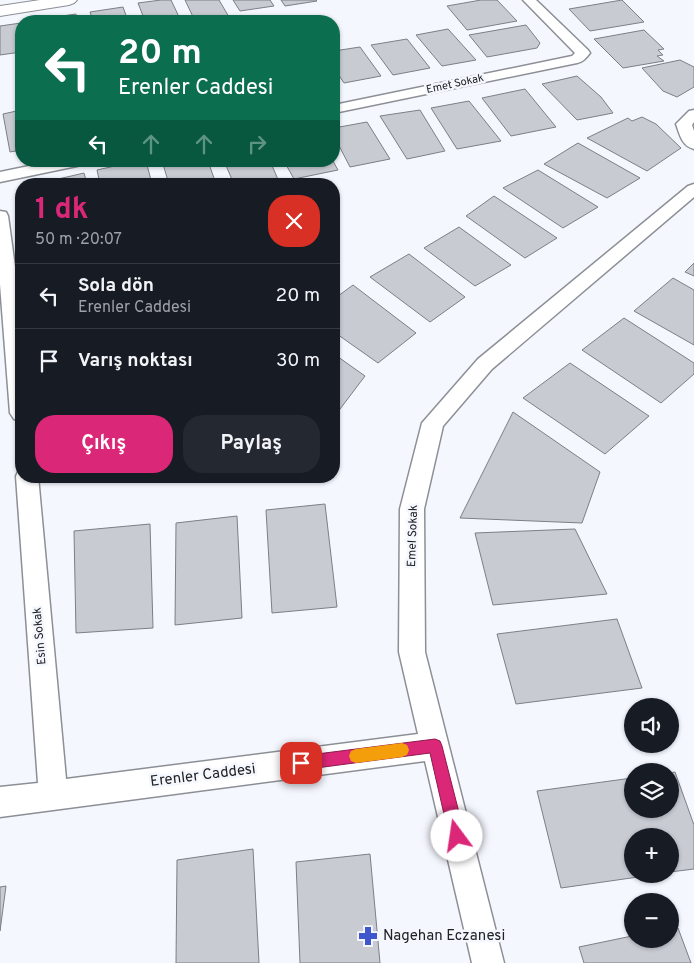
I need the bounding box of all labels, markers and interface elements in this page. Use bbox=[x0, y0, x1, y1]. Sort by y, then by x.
text: 20 m bbox=[118, 32, 202, 76]
icon: left bbox=[35, 35, 100, 100]
street label: Emet Sokak bbox=[425, 71, 485, 97]
text: Erenler Caddesi bbox=[118, 75, 273, 102]
icon: left bbox=[84, 130, 112, 158]
icon: ahead bbox=[137, 130, 165, 158]
icon: ahead bbox=[190, 130, 218, 158]
icon: right bbox=[243, 130, 271, 158]
text: 1 dk bbox=[35, 192, 89, 229]
button: close bbox=[268, 195, 320, 247]
text: 50 m · 20:07 bbox=[35, 230, 122, 250]
text: Sola dön bbox=[78, 274, 154, 298]
icon: left bbox=[35, 282, 63, 310]
text: 20 m bbox=[276, 284, 320, 308]
text: Erenler Caddesi bbox=[78, 298, 191, 318]
icon: arrive bbox=[35, 347, 63, 375]
text: Varış noktası bbox=[78, 349, 193, 373]
text: 30 m bbox=[276, 349, 320, 373]
button: Çıkış bbox=[35, 415, 173, 473]
button: Paylaş bbox=[183, 415, 320, 473]
street label: Emel Sokak bbox=[404, 505, 422, 567]
street label: Esin Sokak bbox=[30, 607, 50, 665]
map controls bbox=[624, 698, 679, 948]
button: sound bbox=[624, 698, 679, 753]
pin bbox=[280, 742, 322, 784]
icon: arrive bbox=[287, 749, 315, 777]
street label: Erenler Caddesi bbox=[149, 760, 257, 792]
button: layers bbox=[624, 763, 679, 818]
position arrow bbox=[430, 809, 482, 861]
button: + bbox=[624, 828, 679, 883]
button: − bbox=[624, 893, 679, 948]
pharmacy icon: Nagehan Eczanesi bbox=[357, 925, 379, 947]
place label: Nagehan Eczanesi bbox=[383, 927, 505, 946]

